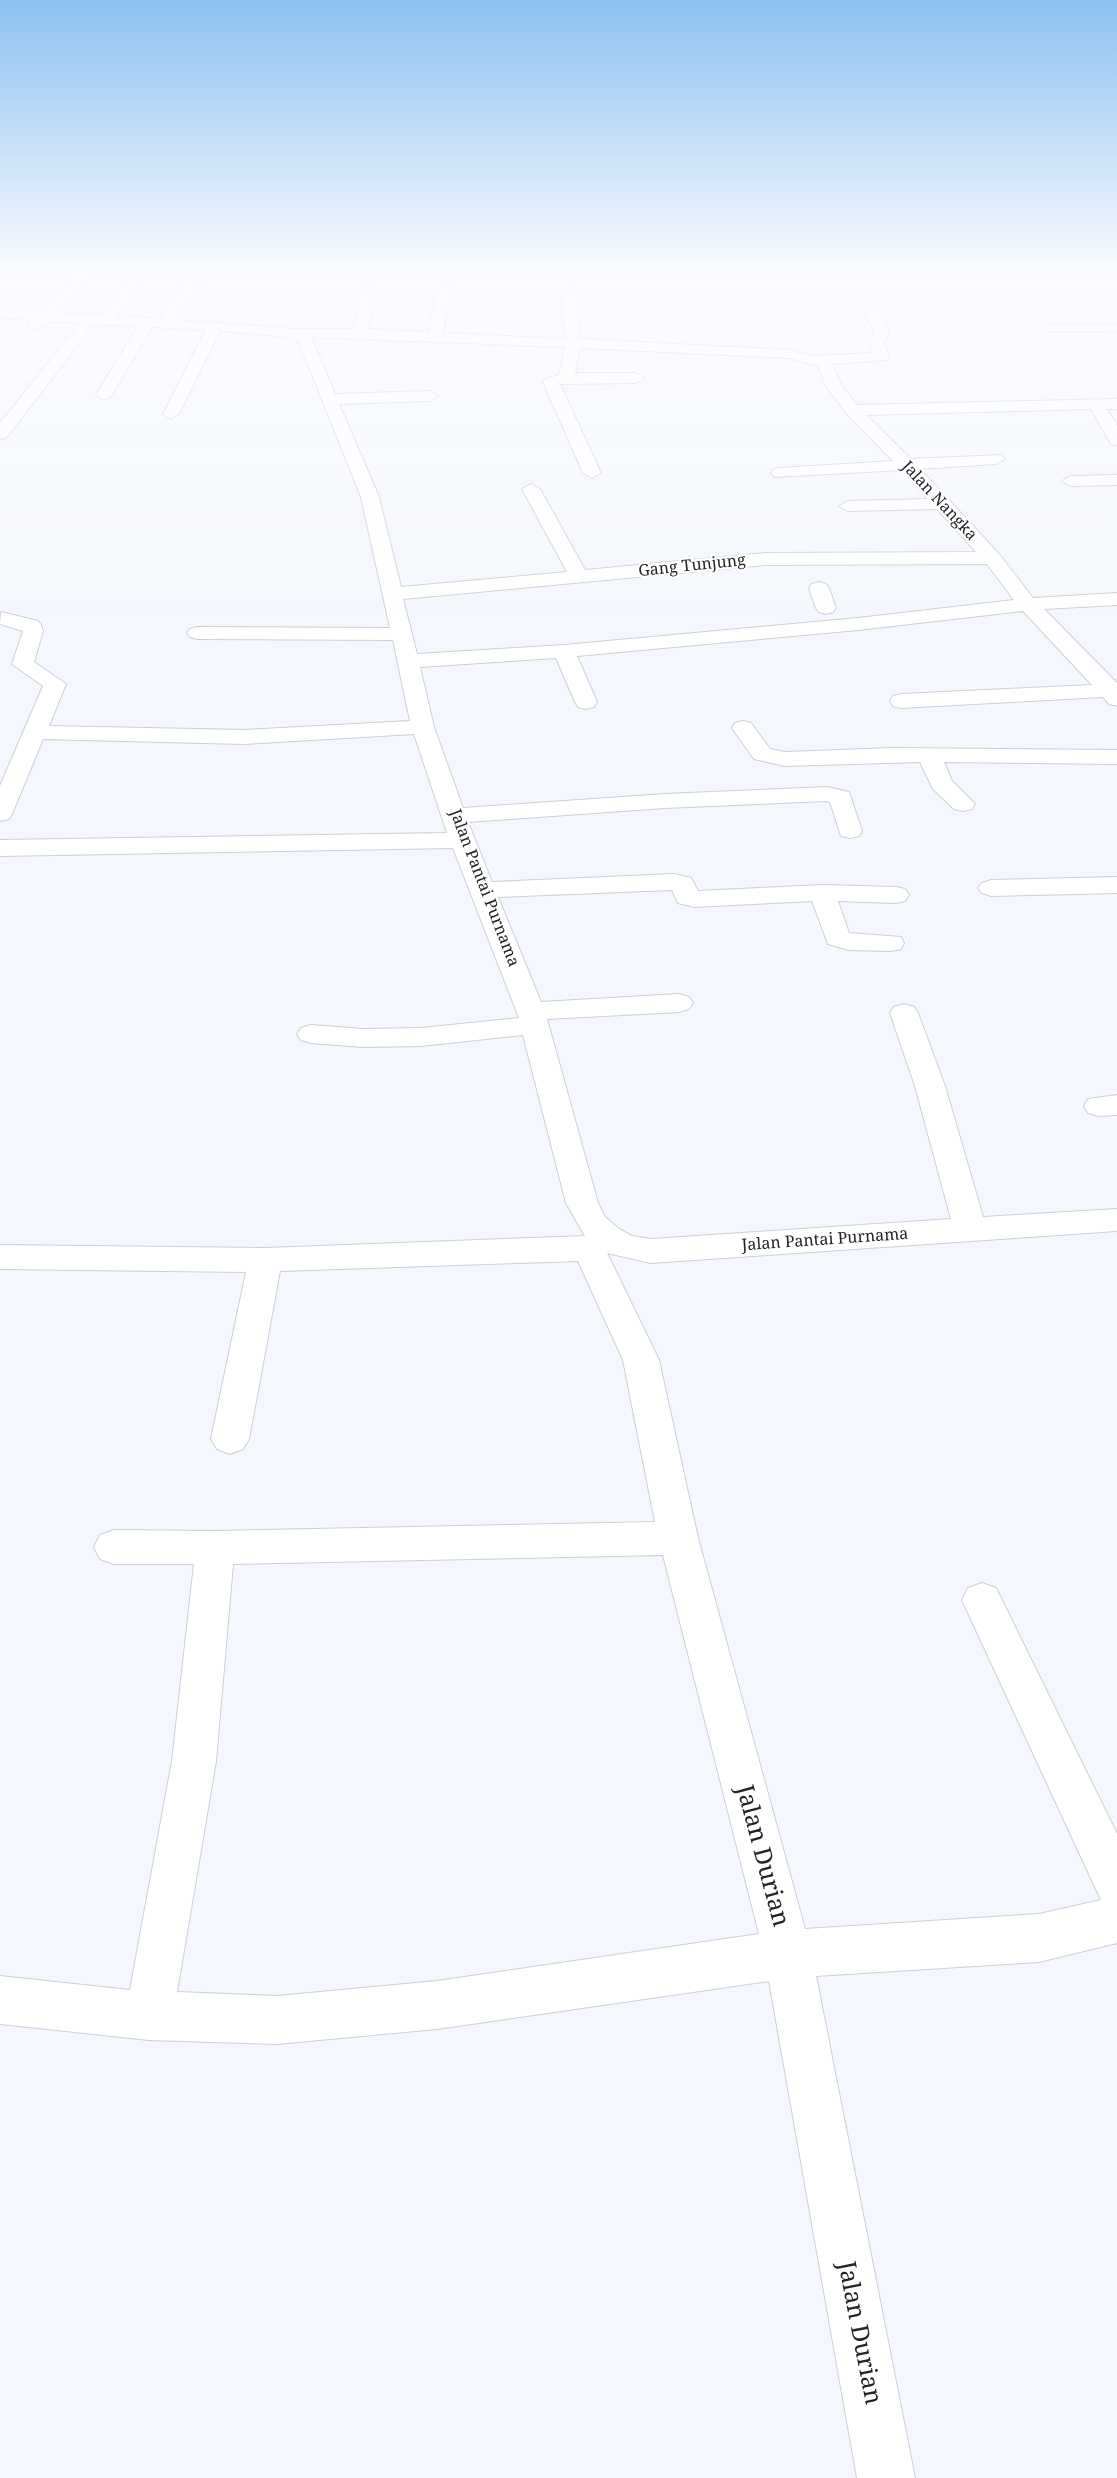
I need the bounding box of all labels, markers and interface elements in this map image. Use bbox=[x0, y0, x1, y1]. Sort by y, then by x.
street label: Jalan Nangka bbox=[897, 457, 981, 545]
street label: Gang Tunjung bbox=[637, 551, 747, 581]
street label: Jalan Pantai Purnama bbox=[445, 807, 523, 969]
street label: Jalan Pantai Purnama bbox=[741, 1225, 909, 1255]
street label: Jalan Durian bbox=[729, 1782, 795, 1930]
street label: Jalan Durian bbox=[831, 2259, 887, 2407]

